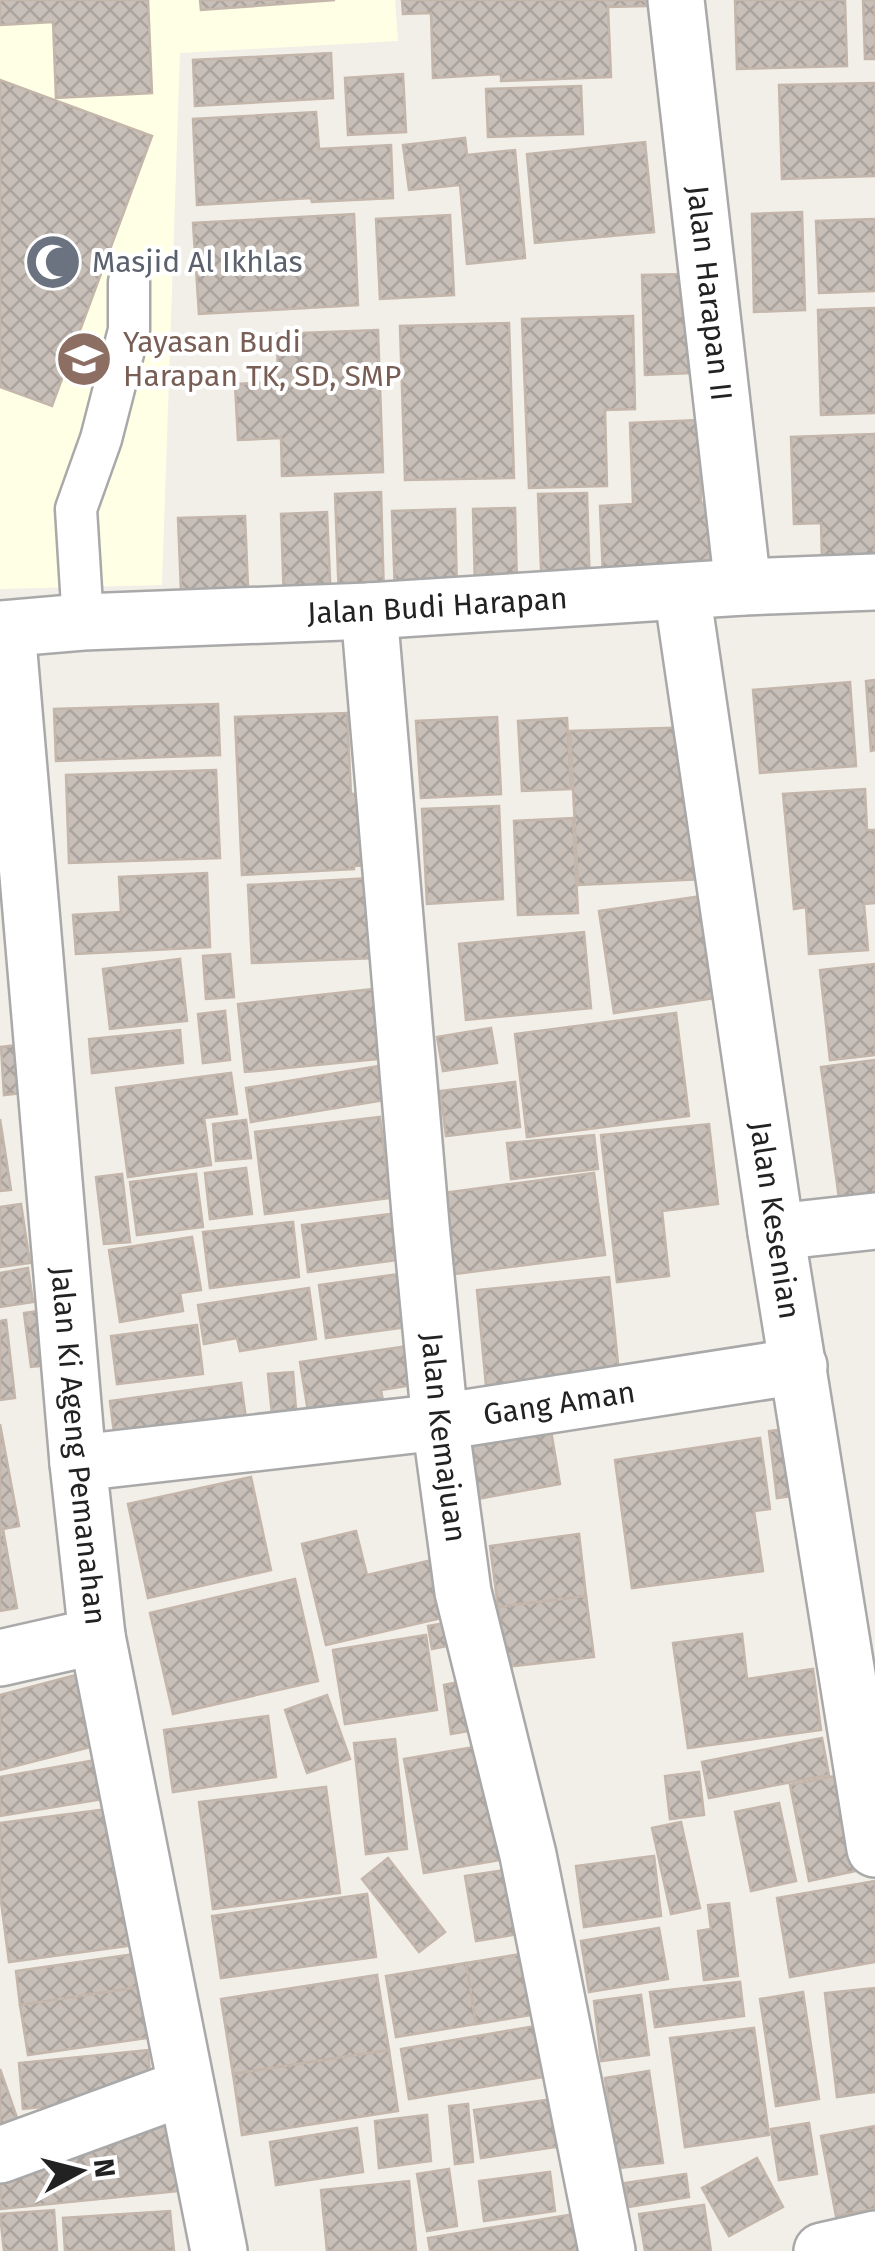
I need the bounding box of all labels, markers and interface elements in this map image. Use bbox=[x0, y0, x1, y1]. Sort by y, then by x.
street label: Jalan Harapan II bbox=[679, 184, 740, 403]
mosque icon: Masjid Al Ikhlas bbox=[23, 232, 83, 292]
place label: Masjid Al Ikhlas bbox=[92, 244, 303, 280]
place label: Yayasan Budi Harapan TK, SD, SMP bbox=[123, 324, 401, 394]
school or university icon: Yayasan Budi Harapan TK, SD, SMP bbox=[54, 329, 114, 389]
street label: Jalan Budi Harapan bbox=[306, 580, 569, 631]
street label: Jalan Kesenian bbox=[742, 1119, 808, 1322]
street label: Jalan Ki Ageng Pemanahan bbox=[43, 1265, 114, 1627]
street label: Jalan Kemajuan bbox=[413, 1331, 474, 1545]
street label: Gang Aman bbox=[481, 1374, 638, 1433]
north arrow bbox=[30, 2121, 130, 2221]
text: N bbox=[87, 2157, 122, 2179]

